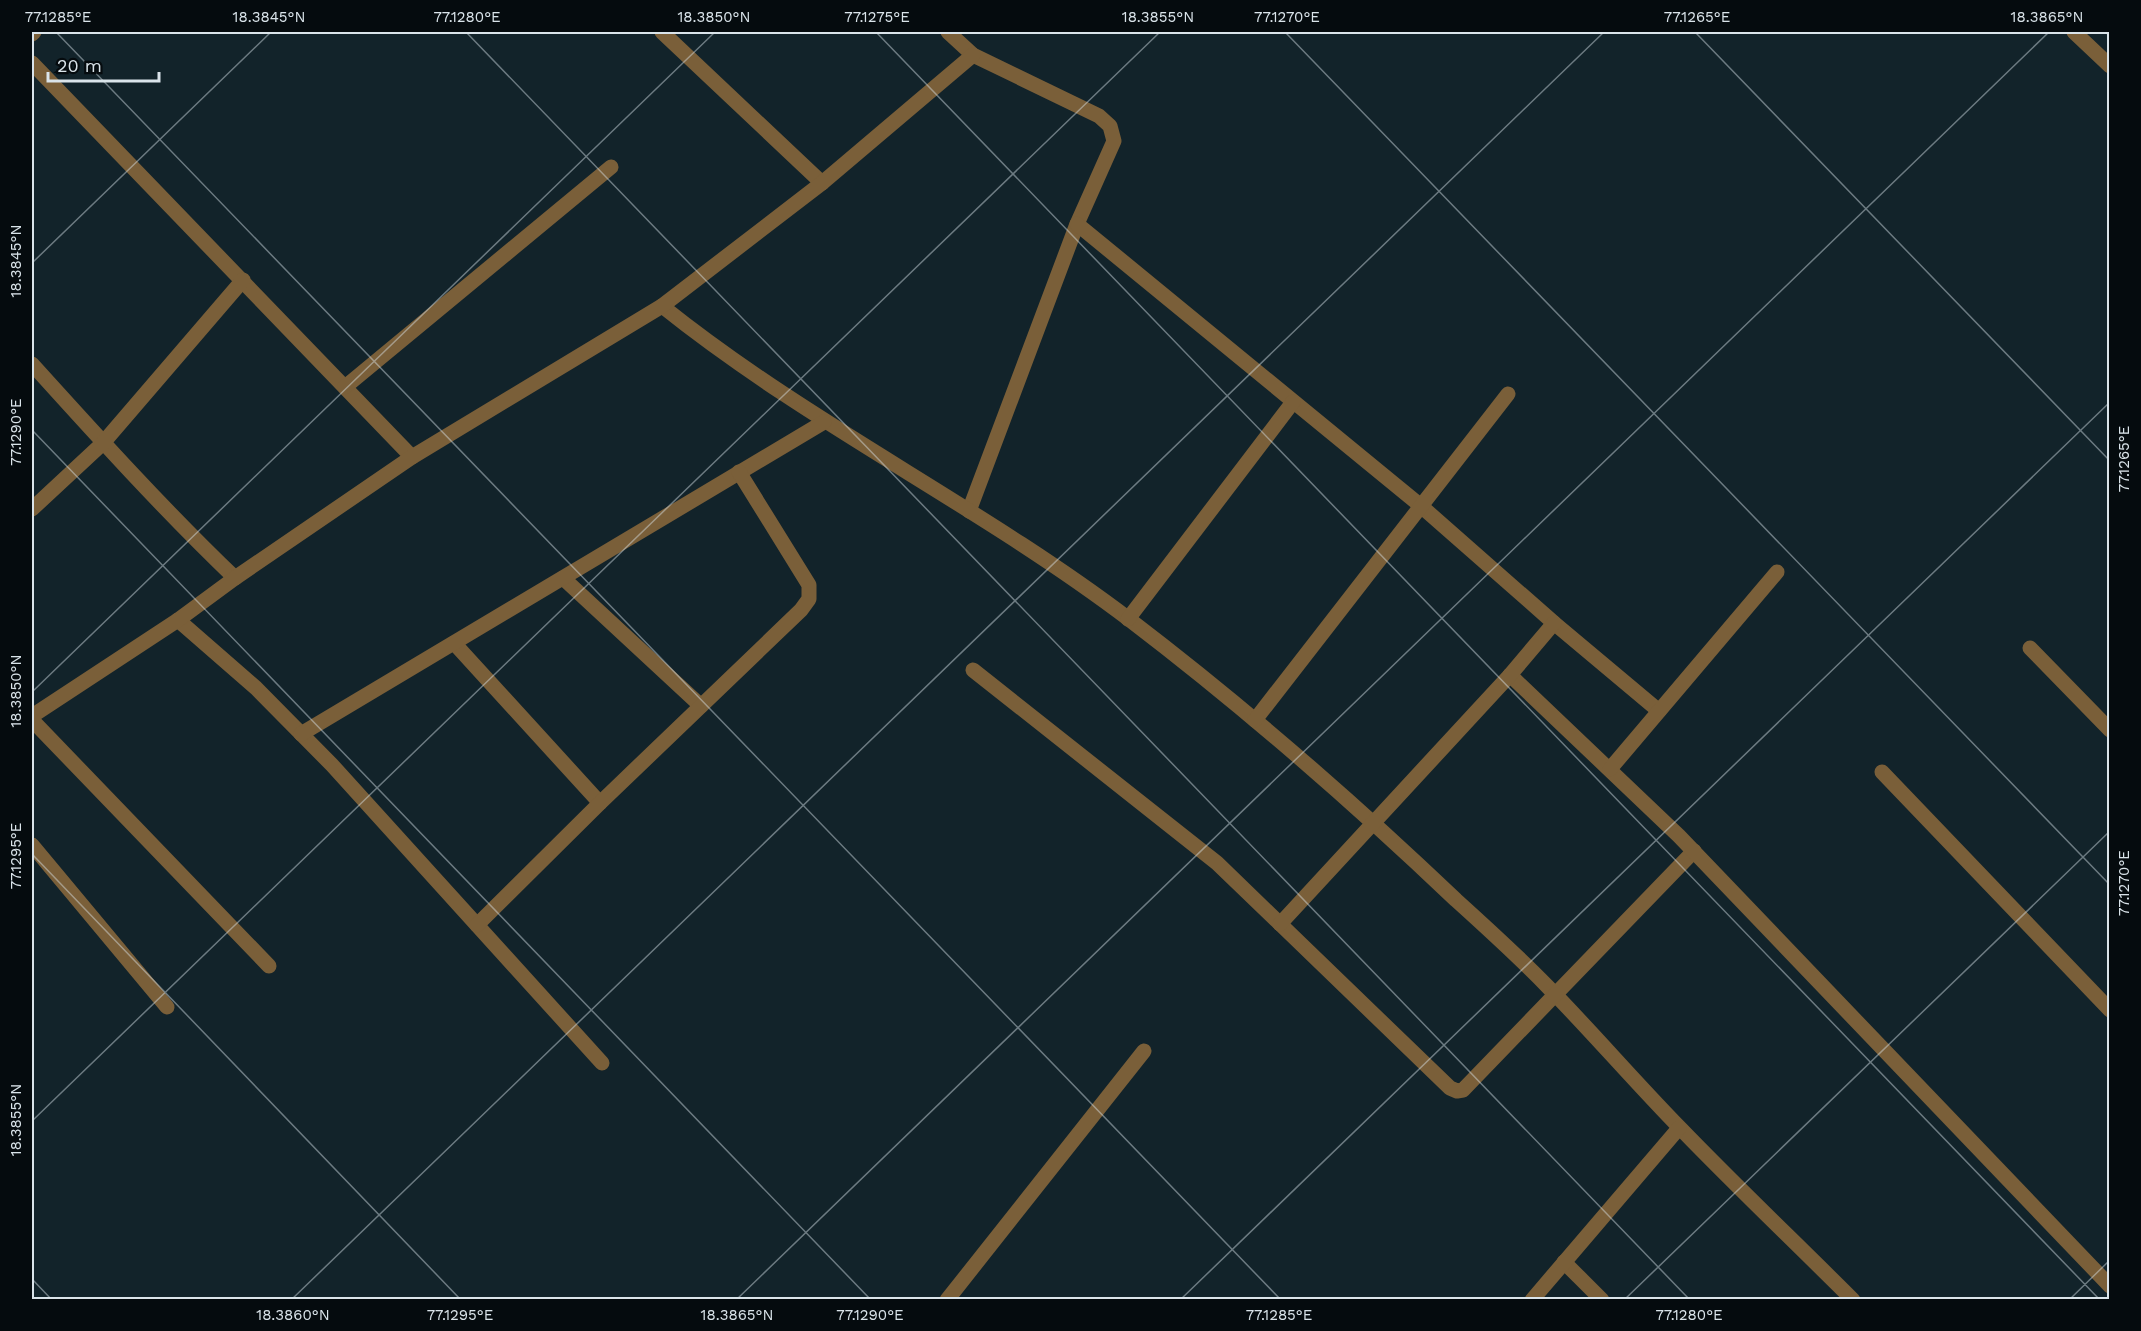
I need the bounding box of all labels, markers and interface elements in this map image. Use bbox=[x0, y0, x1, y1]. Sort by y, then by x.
text: 77.1285°E bbox=[25, 8, 91, 26]
text: 18.3845°N bbox=[233, 8, 305, 26]
text: 77.1280°E bbox=[433, 8, 501, 26]
text: 18.3850°N bbox=[677, 8, 751, 26]
text: 77.1275°E bbox=[844, 8, 910, 26]
text: 18.3855°N bbox=[1122, 8, 1194, 26]
text: 77.1270°E bbox=[1254, 8, 1320, 26]
text: 77.1265°E bbox=[1664, 8, 1730, 26]
text: 18.3865°N bbox=[2011, 8, 2083, 26]
scale bar bbox=[48, 45, 159, 83]
text: 20 m bbox=[57, 55, 102, 76]
text: 18.3845°N bbox=[7, 225, 25, 297]
text: 77.1290°E bbox=[7, 398, 25, 466]
text: 77.1265°E bbox=[2115, 426, 2133, 492]
text: 18.3850°N bbox=[7, 654, 25, 728]
text: 77.1295°E bbox=[7, 823, 25, 889]
text: 77.1270°E bbox=[2115, 850, 2133, 916]
text: 18.3855°N bbox=[7, 1084, 25, 1156]
text: 18.3860°N bbox=[256, 1306, 330, 1324]
text: 77.1295°E bbox=[427, 1306, 493, 1324]
text: 18.3865°N bbox=[701, 1306, 773, 1324]
text: 77.1290°E bbox=[836, 1306, 904, 1324]
text: 77.1285°E bbox=[1246, 1306, 1312, 1324]
text: 77.1280°E bbox=[1655, 1306, 1723, 1324]

